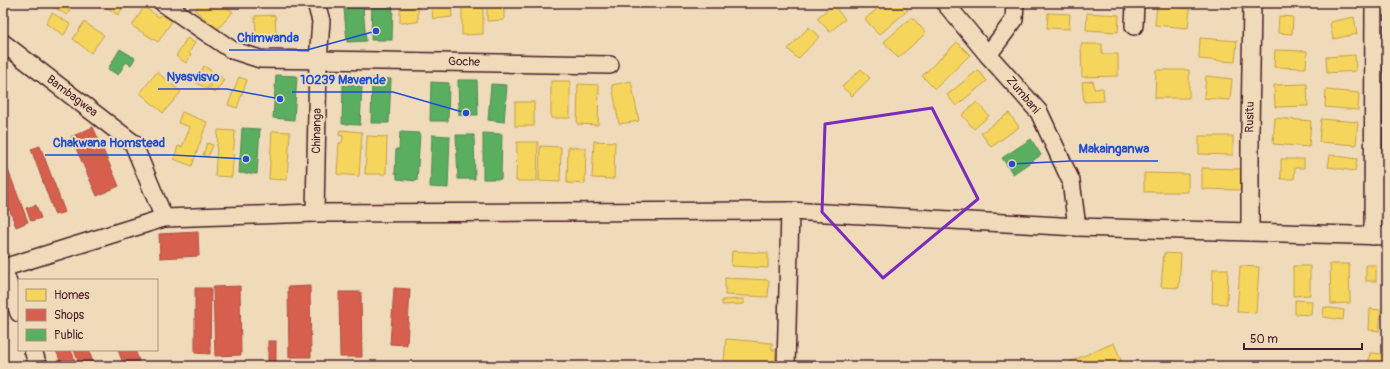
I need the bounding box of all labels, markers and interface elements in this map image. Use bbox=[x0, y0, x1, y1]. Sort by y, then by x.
callout: Chimwanda bbox=[229, 25, 307, 50]
text: Chimwanda bbox=[237, 30, 299, 46]
street label: Goche bbox=[448, 54, 480, 70]
callout: Nyasvisvo bbox=[158, 64, 227, 89]
callout: 10239 Mavende bbox=[292, 67, 393, 92]
text: Nyasvisvo bbox=[166, 69, 220, 85]
street label: Bambagwea bbox=[43, 72, 101, 120]
text: 10239 Mavende bbox=[300, 72, 386, 88]
street label: Zumbani bbox=[1003, 73, 1043, 117]
street label: Rusitu bbox=[1242, 101, 1258, 133]
street label: Chinanga bbox=[309, 108, 325, 154]
callout: Chakwana Homstead bbox=[45, 130, 173, 155]
text: Chakwana Homstead bbox=[53, 135, 165, 151]
callout: Makainganwa bbox=[1071, 136, 1158, 161]
text: Makainganwa bbox=[1079, 141, 1149, 157]
legend bbox=[18, 279, 158, 351]
text: Homes bbox=[54, 288, 90, 303]
text: Shops bbox=[54, 308, 85, 323]
scale bar bbox=[1244, 325, 1362, 351]
text: Public bbox=[54, 328, 84, 343]
text: 50 m bbox=[1250, 332, 1278, 347]

